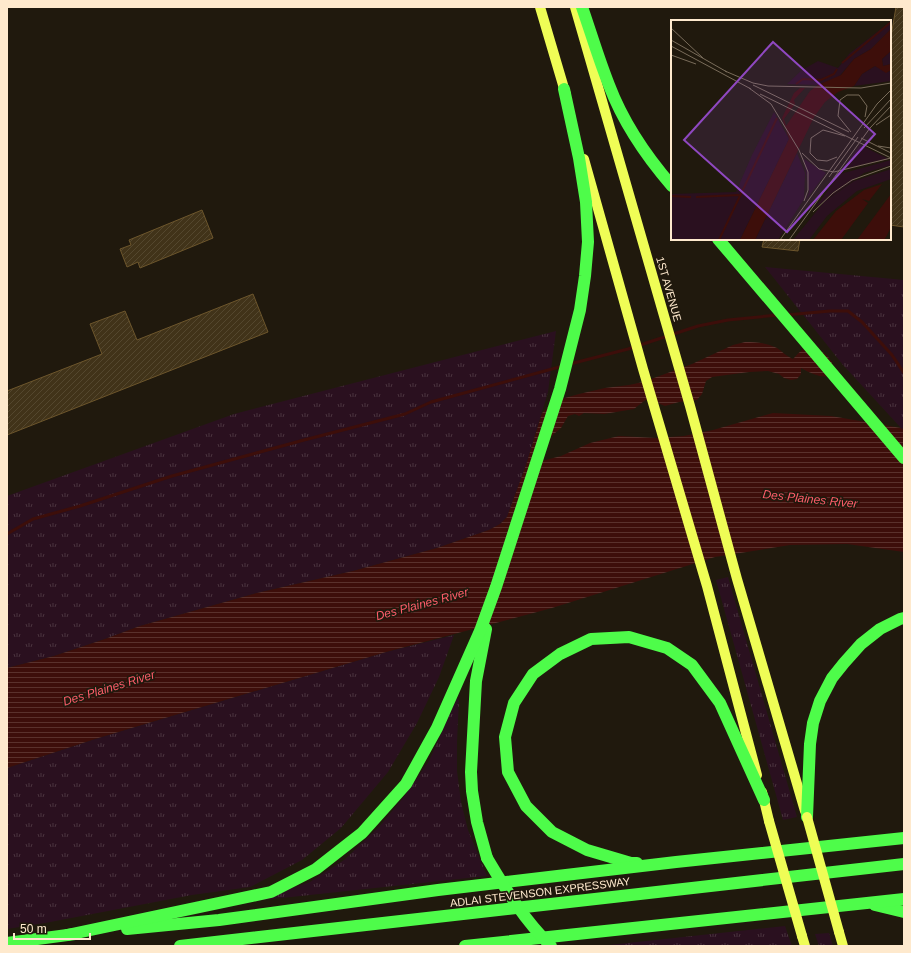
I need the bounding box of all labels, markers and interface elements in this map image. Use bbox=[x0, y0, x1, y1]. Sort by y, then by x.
inset map bbox=[671, 20, 891, 240]
street label: 1ST AVENUE bbox=[654, 255, 684, 323]
water label: Des Plaines River bbox=[762, 487, 859, 511]
water label: Des Plaines River bbox=[374, 585, 471, 623]
water label: Des Plaines River bbox=[61, 667, 158, 709]
street label: ADLAI STEVENSON EXPRESSWAY bbox=[449, 875, 631, 909]
scale bar bbox=[14, 915, 90, 941]
text: 50 m bbox=[20, 922, 47, 936]

